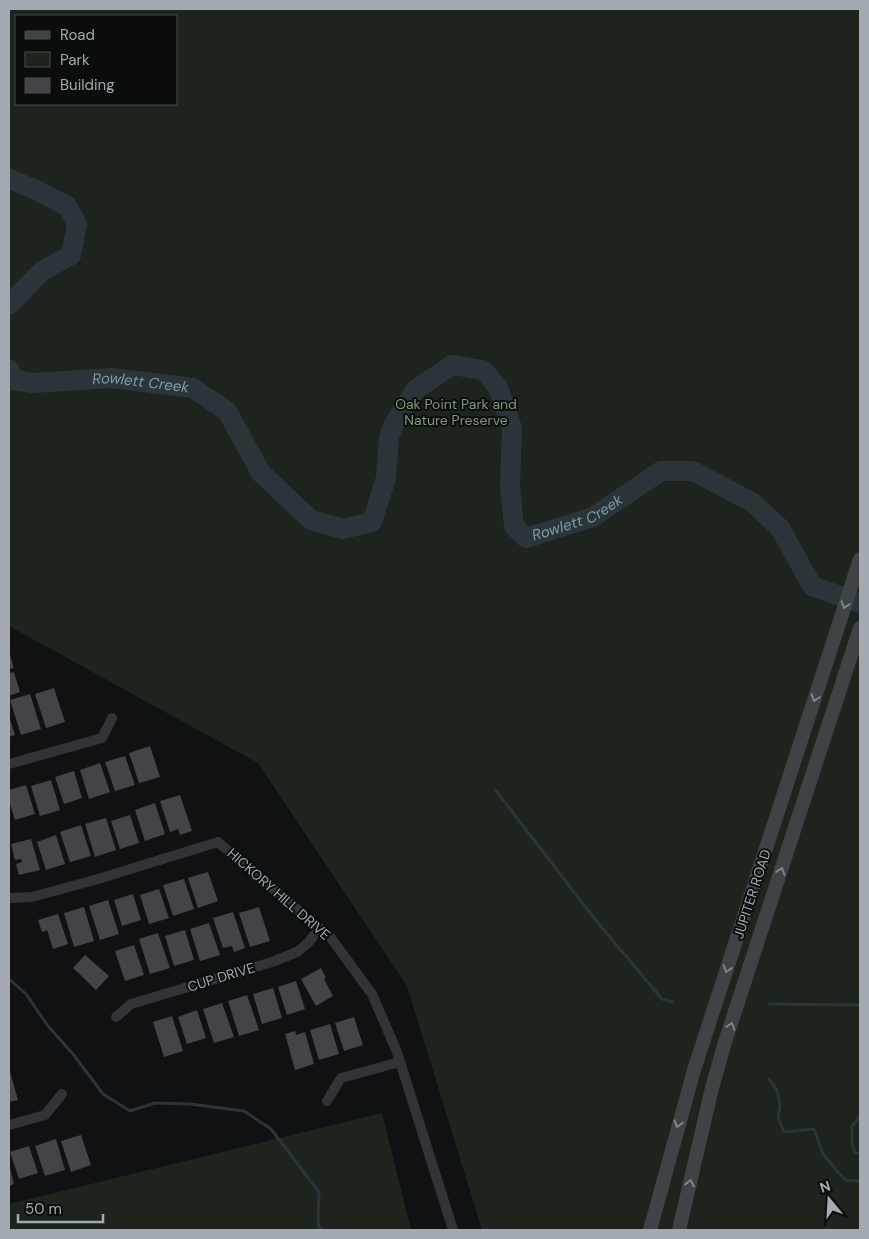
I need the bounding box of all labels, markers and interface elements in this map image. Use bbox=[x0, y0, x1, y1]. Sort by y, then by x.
legend bbox=[15, 15, 178, 105]
text: Road bbox=[60, 25, 95, 45]
text: Park bbox=[60, 50, 90, 70]
text: Building bbox=[60, 75, 115, 95]
water label: Rowlett Creek bbox=[92, 368, 191, 397]
park label: Oak Point Park and Nature Preserve bbox=[395, 395, 517, 429]
water label: Rowlett Creek bbox=[529, 490, 627, 546]
one-way arrow bbox=[841, 601, 851, 609]
one-way arrow bbox=[811, 693, 821, 701]
street label: HICKORY HILL DRIVE bbox=[224, 844, 334, 944]
street label: JUPITER ROAD bbox=[729, 847, 775, 941]
one-way arrow bbox=[775, 867, 785, 876]
street label: CUP DRIVE bbox=[185, 958, 257, 996]
one-way arrow bbox=[723, 964, 733, 973]
one-way arrow bbox=[725, 1022, 735, 1030]
one-way arrow bbox=[674, 1119, 684, 1127]
north arrow bbox=[804, 1174, 854, 1224]
text: N bbox=[817, 1176, 833, 1197]
one-way arrow bbox=[684, 1178, 695, 1187]
scale bar bbox=[18, 1192, 102, 1224]
text: 50 m bbox=[25, 1199, 62, 1219]

